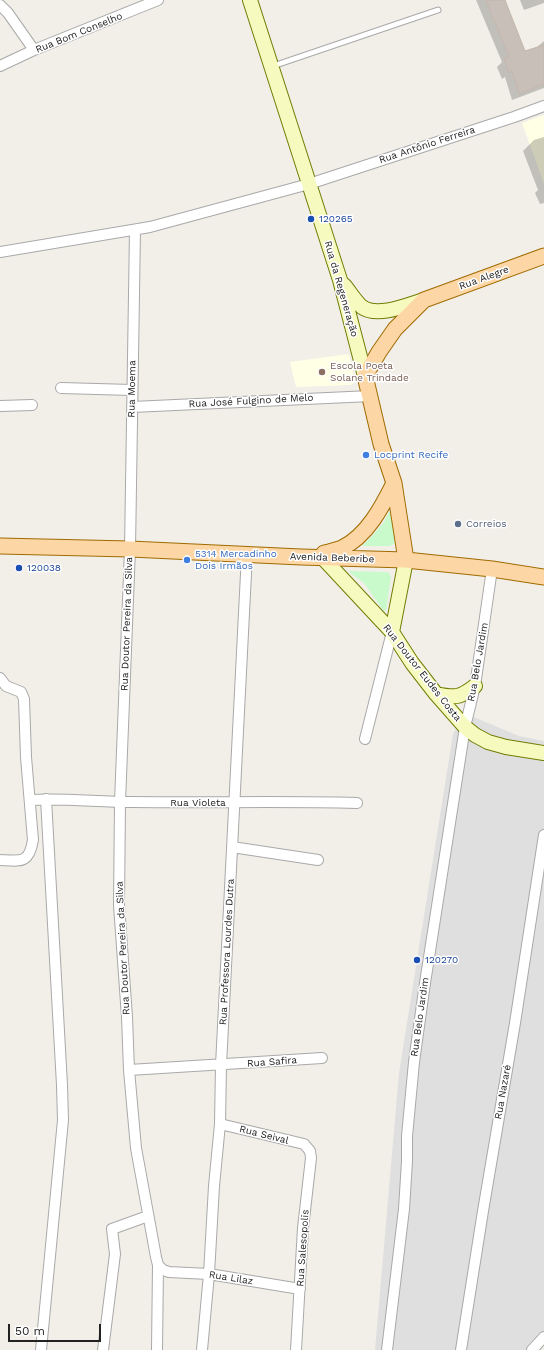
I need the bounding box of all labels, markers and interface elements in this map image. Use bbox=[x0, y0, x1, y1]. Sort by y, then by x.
street label: Rua Bom Conselho bbox=[34, 10, 124, 56]
street label: Rua Antônio Ferreira bbox=[377, 124, 477, 166]
place label: 120265 bbox=[319, 213, 353, 225]
marker: 120265 bbox=[306, 214, 316, 224]
street label: Rua da Regeneração bbox=[322, 240, 360, 338]
street label: Rua Alegre bbox=[457, 263, 511, 293]
street label: Rua Moema bbox=[126, 360, 138, 418]
place label: Escola Poeta Solane Trindade bbox=[330, 360, 409, 384]
marker: Escola Poeta Solane Trindade bbox=[317, 367, 327, 377]
street label: Rua José Fulgino de Melo bbox=[188, 392, 314, 410]
place label: Locprint Recife bbox=[374, 449, 448, 461]
marker: Locprint Recife bbox=[361, 450, 371, 460]
place label: Correios bbox=[466, 518, 507, 530]
marker: Correios bbox=[453, 519, 463, 529]
place label: 5314 Mercadinho Dois Irmãos bbox=[195, 548, 277, 572]
street label: Avenida Beberibe bbox=[290, 551, 374, 565]
marker: 5314 Mercadinho Dois Irmãos bbox=[182, 555, 192, 565]
street label: Rua Doutor Pereira da Silva bbox=[119, 557, 135, 691]
place label: 120038 bbox=[27, 562, 61, 574]
marker: 120038 bbox=[14, 563, 24, 573]
street label: Rua Doutor Eudes Costa bbox=[380, 622, 464, 724]
street label: Rua Belo Jardim bbox=[465, 622, 491, 702]
street label: Rua Violeta bbox=[170, 797, 226, 809]
street label: Rua Professora Lourdes Dutra bbox=[217, 878, 237, 1026]
street label: Rua Doutor Pereira da Silva bbox=[114, 881, 132, 1015]
place label: 120270 bbox=[425, 954, 458, 966]
marker: 120270 bbox=[412, 955, 422, 965]
street label: Rua Belo Jardim bbox=[408, 977, 432, 1057]
street label: Rua Safira bbox=[247, 1054, 297, 1070]
street label: Rua Nazaré bbox=[492, 1064, 514, 1120]
street label: Rua Seival bbox=[238, 1123, 290, 1147]
street label: Rua Salesopolis bbox=[294, 1209, 312, 1287]
street label: Rua Lilaz bbox=[208, 1269, 254, 1287]
scale bar bbox=[10, 1316, 103, 1342]
text: 50 m bbox=[15, 1324, 45, 1338]

